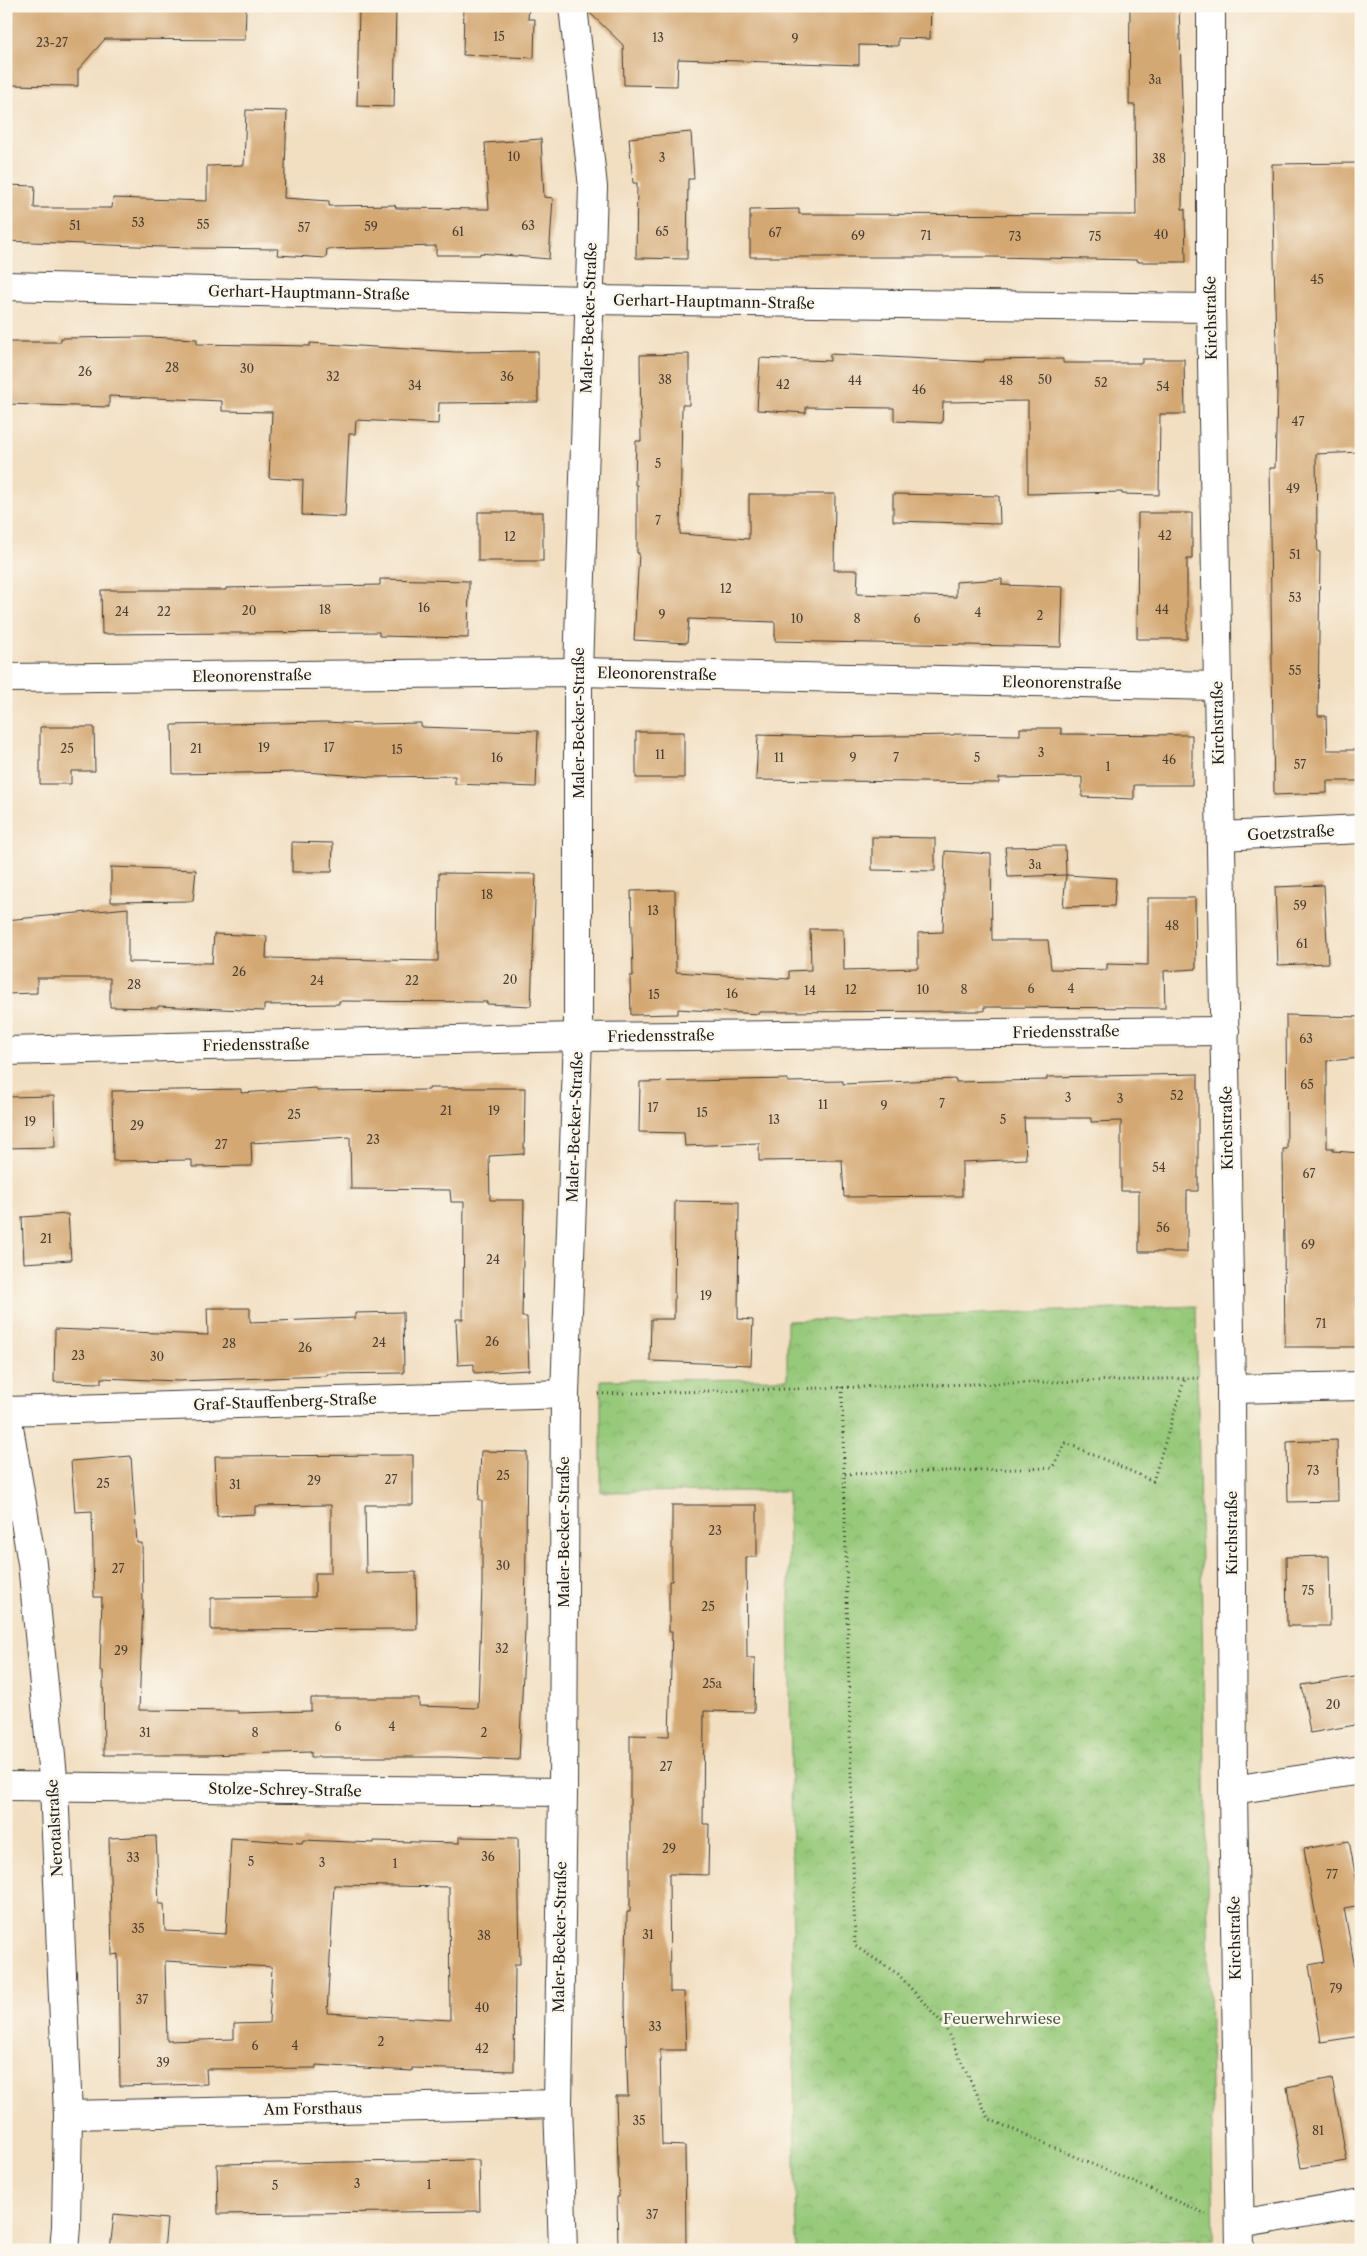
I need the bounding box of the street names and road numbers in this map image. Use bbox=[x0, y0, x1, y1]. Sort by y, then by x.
street label: Maler-Becker-Straße bbox=[576, 242, 601, 394]
street label: Kirchstraße bbox=[1200, 276, 1221, 360]
street label: Gerhart-Hauptmann-Straße bbox=[208, 281, 410, 304]
street label: Gerhart-Hauptmann-Straße bbox=[613, 290, 815, 313]
street label: Maler-Becker-Straße bbox=[569, 647, 588, 799]
street label: Eleonorenstraße bbox=[597, 663, 717, 684]
street label: Eleonorenstraße bbox=[192, 665, 312, 686]
street label: Eleonorenstraße bbox=[1002, 672, 1122, 693]
street label: Kirchstraße bbox=[1207, 681, 1228, 765]
street label: Goetzstraße bbox=[1247, 821, 1335, 844]
street label: Friedensstraße bbox=[1012, 1021, 1120, 1042]
street label: Friedensstraße bbox=[607, 1025, 715, 1046]
street label: Friedensstraße bbox=[202, 1034, 310, 1055]
street label: Maler-Becker-Straße bbox=[562, 1051, 587, 1203]
street label: Kirchstraße bbox=[1216, 1086, 1237, 1170]
street label: Graf-Stauffenberg-Straße bbox=[193, 1389, 377, 1414]
street label: Maler-Becker-Straße bbox=[554, 1456, 573, 1608]
street label: Kirchstraße bbox=[1222, 1491, 1241, 1575]
street label: Nerotalstraße bbox=[42, 1779, 67, 1878]
street label: Stolze-Schrey-Straße bbox=[208, 1779, 362, 1800]
street label: Maler-Becker-Straße bbox=[549, 1861, 570, 2013]
street label: Kirchstraße bbox=[1224, 1896, 1245, 1980]
street label: Am Forsthaus bbox=[263, 2098, 362, 2119]

